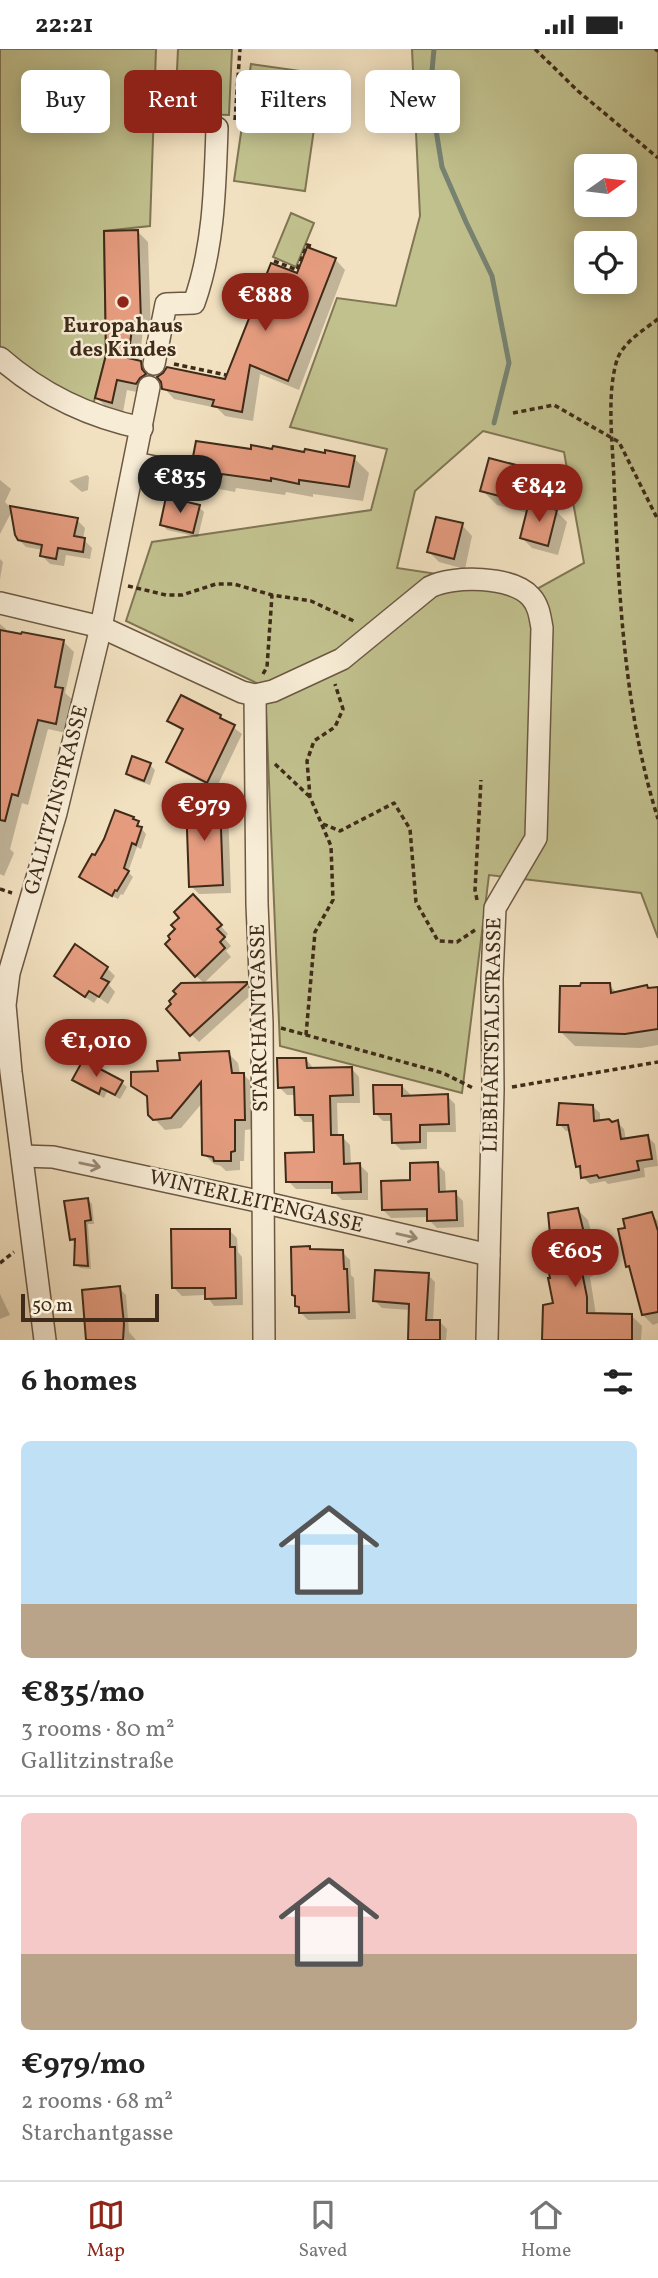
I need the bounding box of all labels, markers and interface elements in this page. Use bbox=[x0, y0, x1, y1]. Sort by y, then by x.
text: 22:21 bbox=[35, 7, 93, 43]
chip: Buy bbox=[21, 70, 110, 133]
chip: Rent bbox=[124, 70, 222, 133]
chip: Filters bbox=[236, 70, 351, 133]
chip: New bbox=[365, 70, 460, 133]
north arrow bbox=[574, 154, 637, 217]
map controls bbox=[574, 154, 637, 294]
button: locate bbox=[574, 231, 637, 294]
pin: €888 bbox=[224, 273, 306, 333]
text: €888 bbox=[238, 280, 292, 312]
marker: Europahaus des Kindes bbox=[115, 294, 131, 310]
place label: Europahaus des Kindes bbox=[63, 312, 183, 365]
pin: €835 bbox=[139, 455, 221, 515]
text: €835 bbox=[154, 462, 206, 494]
pin: €842 bbox=[498, 465, 580, 524]
text: €842 bbox=[512, 471, 566, 503]
street label: GALLITZINSTRASSE bbox=[18, 702, 96, 898]
pin: €979 bbox=[163, 783, 245, 843]
text: €979 bbox=[178, 790, 230, 822]
street label: LIEBHARTSTALSTRASSE bbox=[476, 917, 510, 1153]
street label: STARCHANTGASSE bbox=[244, 924, 276, 1112]
pin: €1,010 bbox=[39, 1019, 153, 1079]
text: €1,010 bbox=[61, 1026, 131, 1058]
one-way arrow bbox=[78, 1159, 100, 1172]
street label: WINTERLEITENGASSE bbox=[146, 1163, 366, 1241]
one-way arrow bbox=[395, 1229, 418, 1243]
pin: €605 bbox=[534, 1229, 616, 1289]
text: €605 bbox=[548, 1236, 602, 1268]
scale bar bbox=[21, 1291, 159, 1323]
text: 50 m bbox=[32, 1293, 73, 1319]
text: 6 homes bbox=[21, 1361, 137, 1403]
icon: filters bbox=[599, 1363, 637, 1401]
icon: home bbox=[266, 1487, 392, 1613]
text: €835/mo bbox=[21, 1672, 145, 1714]
text: 3 rooms · 80 m² bbox=[21, 1714, 174, 1746]
text: Gallitzinstraße bbox=[21, 1746, 174, 1778]
icon: home bbox=[266, 1859, 392, 1985]
text: €979/mo bbox=[21, 2044, 145, 2086]
text: 2 rooms · 68 m² bbox=[21, 2086, 173, 2118]
text: Starchantgasse bbox=[21, 2118, 173, 2150]
tab: Map bbox=[87, 2196, 125, 2264]
tab: Saved bbox=[298, 2196, 347, 2264]
tab: Home bbox=[521, 2196, 571, 2264]

